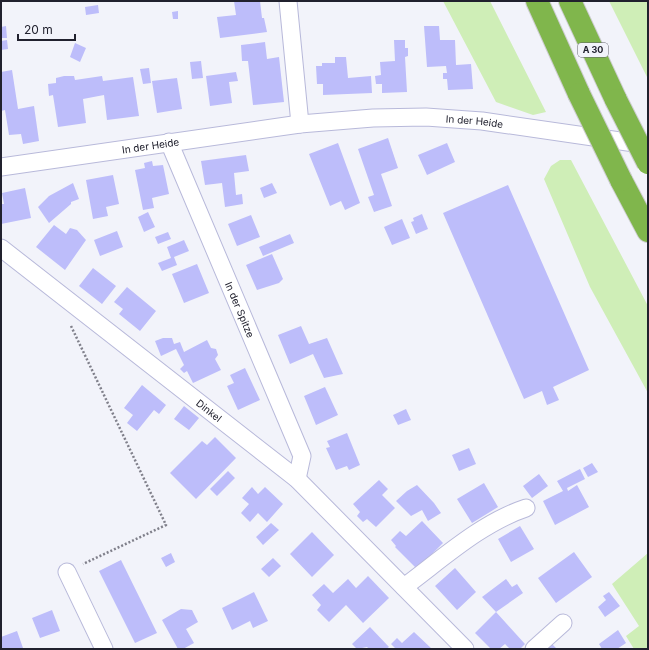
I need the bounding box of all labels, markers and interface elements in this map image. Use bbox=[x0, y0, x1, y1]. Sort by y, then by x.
scale bar bbox=[18, 16, 75, 42]
text: 20 m bbox=[24, 22, 53, 37]
road number: A 30 bbox=[578, 43, 608, 57]
street label: In der Heide bbox=[445, 112, 504, 130]
street label: In der Heide bbox=[121, 135, 180, 156]
street label: In der Spitze bbox=[223, 280, 257, 339]
street label: Dinkel bbox=[194, 397, 224, 424]

